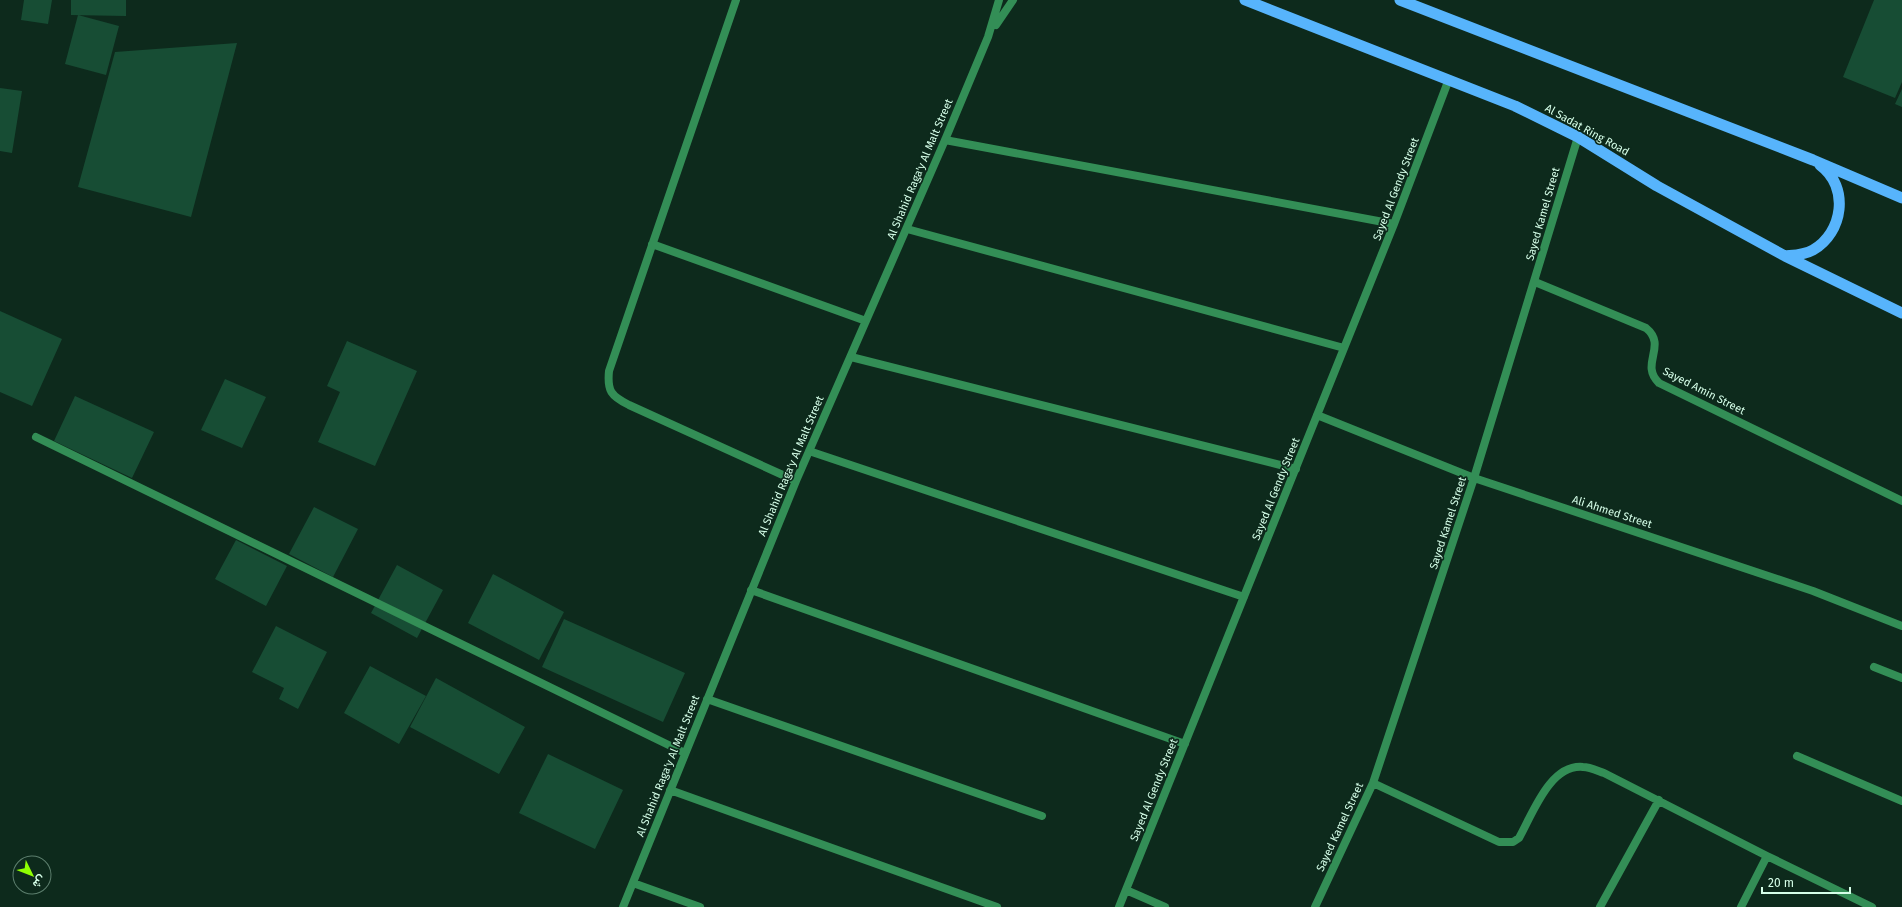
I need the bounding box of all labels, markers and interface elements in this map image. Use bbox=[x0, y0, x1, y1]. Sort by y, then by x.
street label: Al Shahid Raga'y Al Malt Street bbox=[884, 97, 956, 241]
street label: Al Sadat Ring Road bbox=[1543, 102, 1631, 158]
street label: Sayed Al Gendy Street bbox=[1370, 136, 1422, 242]
street label: Sayed Kamel Street bbox=[1523, 166, 1563, 262]
street label: Sayed Amin Street bbox=[1661, 365, 1747, 417]
street label: Al Shahid Raga'y Al Malt Street bbox=[755, 394, 827, 538]
street label: Sayed Al Gendy Street bbox=[1250, 436, 1302, 542]
street label: Sayed Kamel Street bbox=[1427, 475, 1469, 571]
street label: Ali Ahmed Street bbox=[1570, 493, 1654, 531]
street label: Al Shahid Raga'y Al Malt Street bbox=[634, 693, 702, 839]
street label: Sayed Al Gendy Street bbox=[1128, 737, 1180, 843]
street label: Sayed Kamel Street bbox=[1314, 781, 1366, 873]
north arrow bbox=[12, 855, 52, 895]
scale bar bbox=[1762, 869, 1850, 895]
text: ش bbox=[30, 872, 48, 891]
text: 20 m bbox=[1768, 876, 1794, 890]

